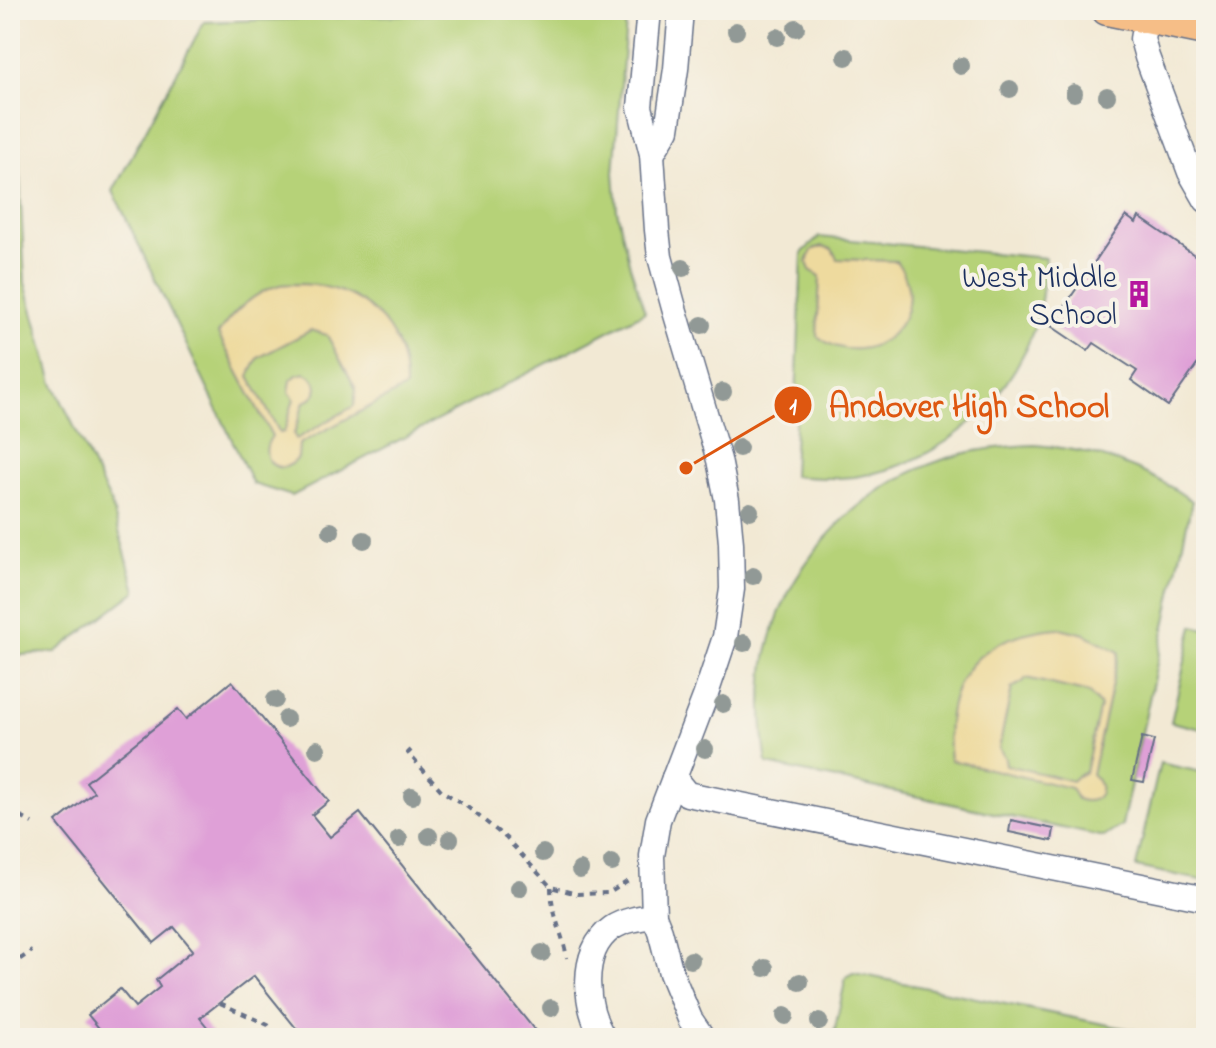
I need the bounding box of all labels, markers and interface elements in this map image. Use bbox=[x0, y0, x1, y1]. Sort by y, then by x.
place label: West Middle School bbox=[962, 256, 1118, 340]
building icon: West Middle School bbox=[1124, 279, 1154, 309]
callout: Andover High School bbox=[773, 376, 1126, 434]
text: Andover High School bbox=[829, 384, 1109, 435]
text: 1 bbox=[789, 391, 797, 426]

